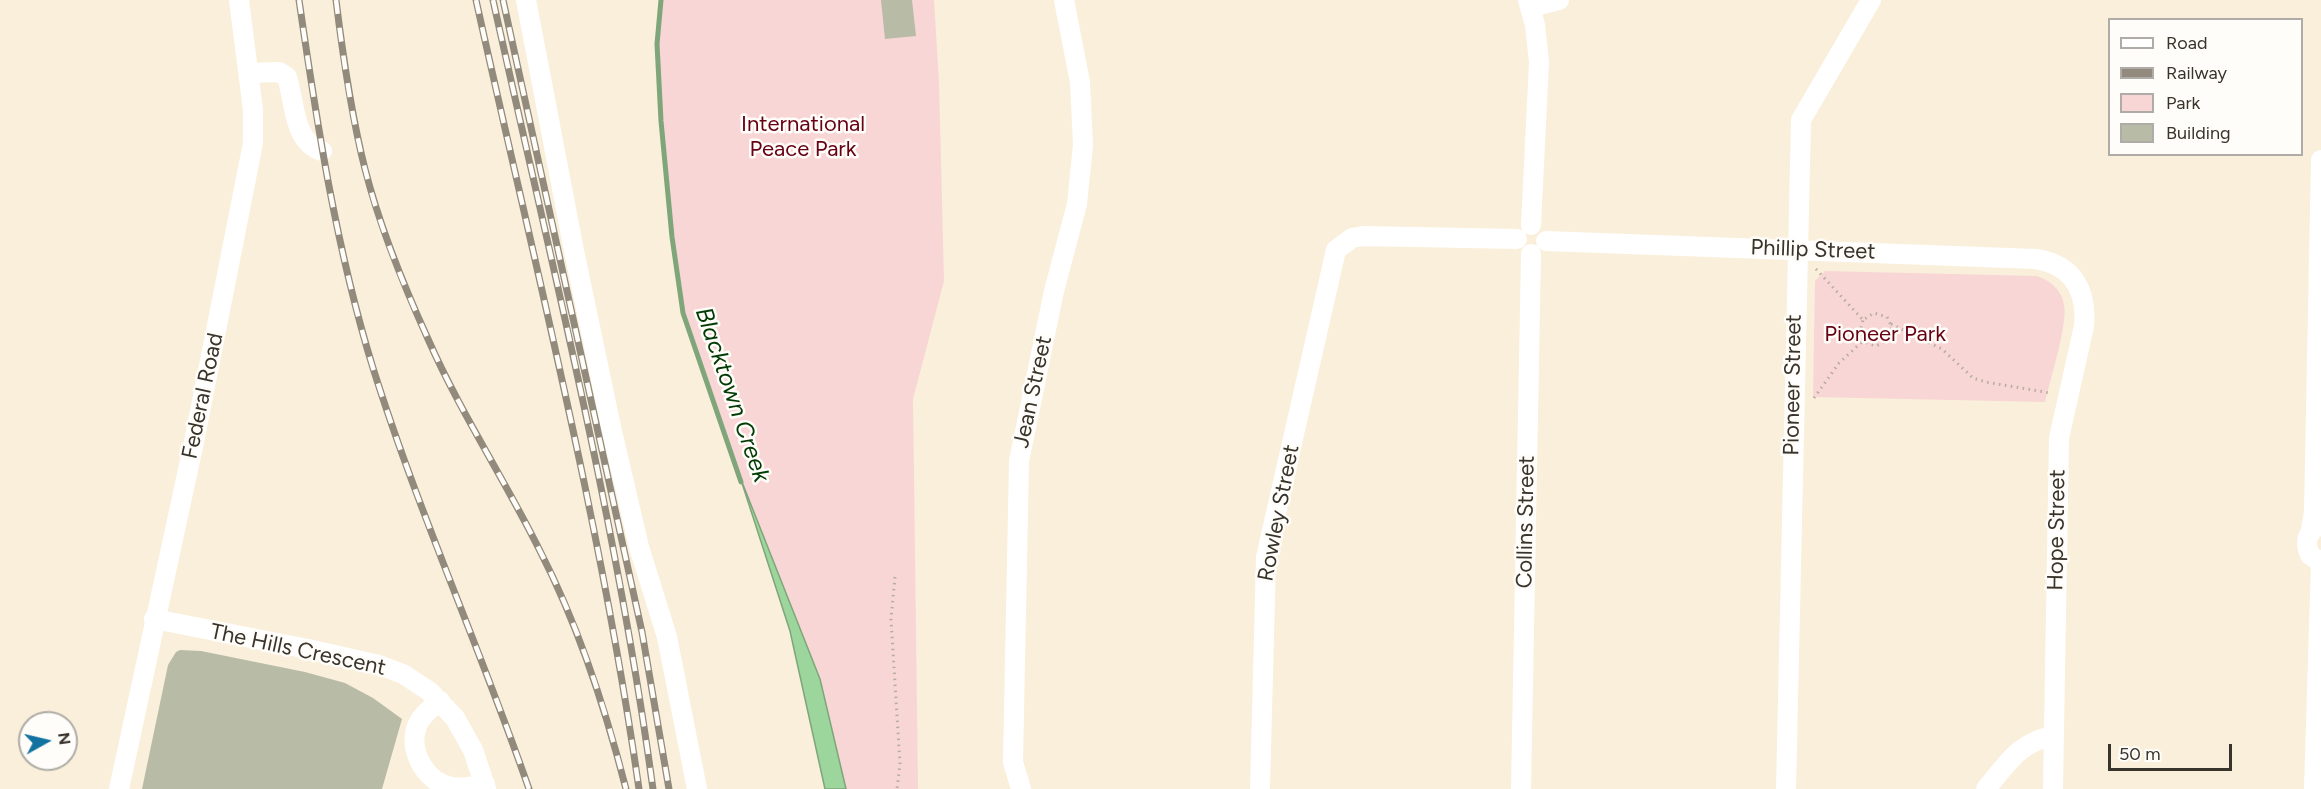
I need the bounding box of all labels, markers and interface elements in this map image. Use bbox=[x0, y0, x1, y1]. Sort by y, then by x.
legend bbox=[2108, 18, 2303, 156]
text: Road bbox=[2166, 32, 2207, 54]
text: Railway bbox=[2166, 62, 2227, 84]
text: Park bbox=[2166, 92, 2200, 114]
park label: International Peace Park bbox=[741, 112, 865, 164]
text: Building bbox=[2166, 122, 2231, 144]
street label: Phillip Street bbox=[1750, 235, 1876, 265]
water label: Blacktown Creek bbox=[689, 304, 775, 486]
street label: Pioneer Street bbox=[1779, 314, 1807, 456]
park label: Pioneer Park bbox=[1824, 322, 1946, 348]
street label: Federal Road bbox=[177, 331, 229, 461]
street label: Jean Street bbox=[1008, 334, 1058, 450]
street label: Rowley Street bbox=[1253, 442, 1305, 584]
street label: Collins Street bbox=[1512, 455, 1540, 589]
street label: Hope Street bbox=[2043, 469, 2071, 591]
street label: The Hills Crescent bbox=[208, 618, 388, 682]
north arrow bbox=[18, 711, 78, 771]
text: N bbox=[54, 731, 75, 746]
scale bar bbox=[2111, 732, 2236, 770]
text: 50 m bbox=[2119, 743, 2161, 765]

